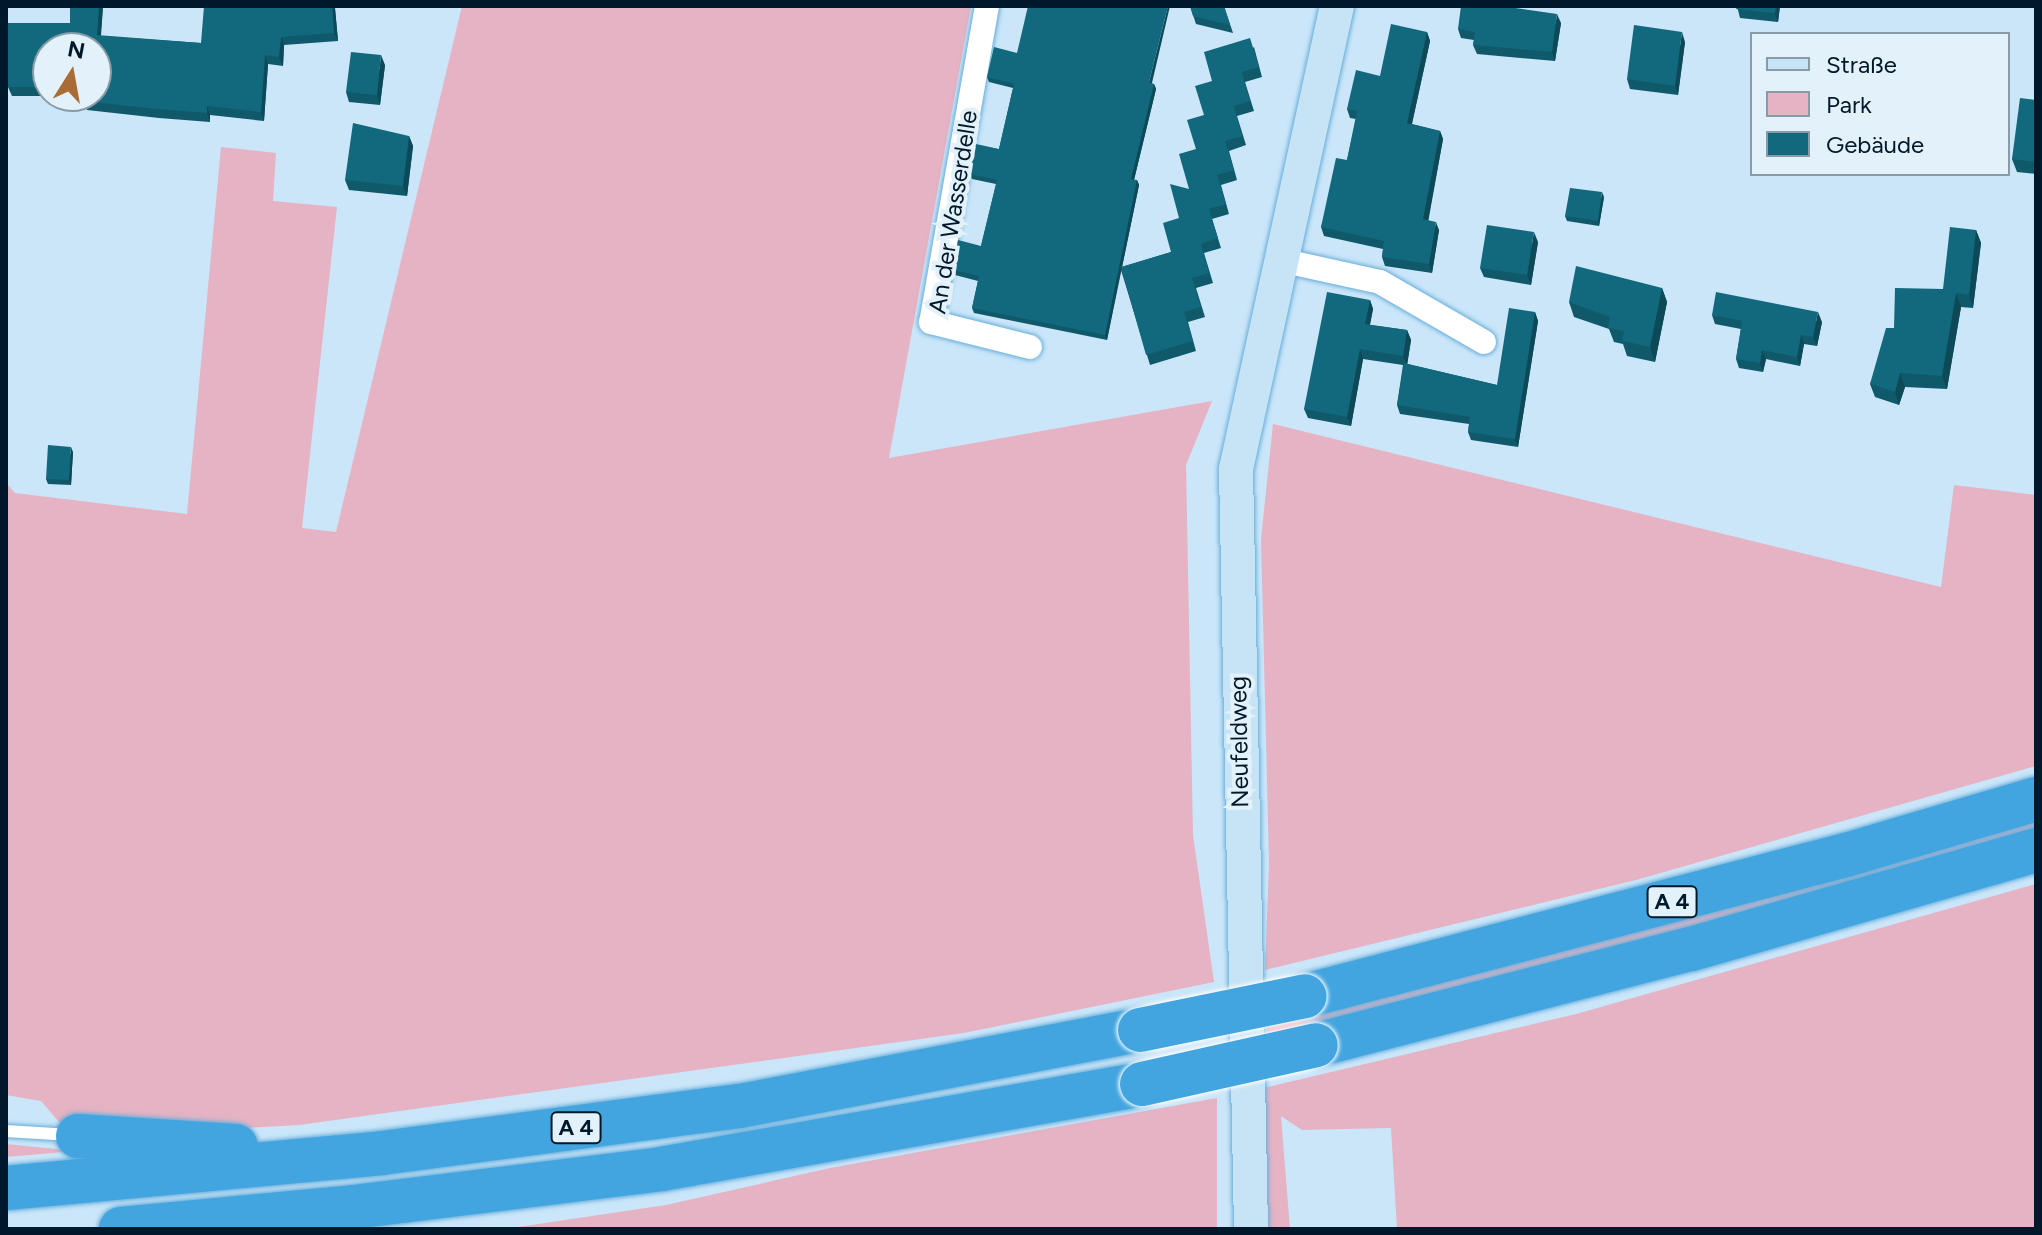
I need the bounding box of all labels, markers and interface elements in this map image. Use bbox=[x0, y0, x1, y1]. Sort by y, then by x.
north arrow bbox=[32, 32, 112, 112]
legend bbox=[1750, 32, 2010, 176]
text: N bbox=[65, 35, 87, 65]
text: Straße bbox=[1826, 50, 1897, 79]
text: Park bbox=[1826, 90, 1872, 119]
street label: An der Wasserdelle bbox=[923, 108, 983, 316]
text: Gebäude bbox=[1826, 130, 1924, 159]
street label: Neufeldweg bbox=[1223, 676, 1255, 808]
road number: A 4 bbox=[1646, 884, 1698, 920]
road number: A 4 bbox=[550, 1110, 602, 1146]

